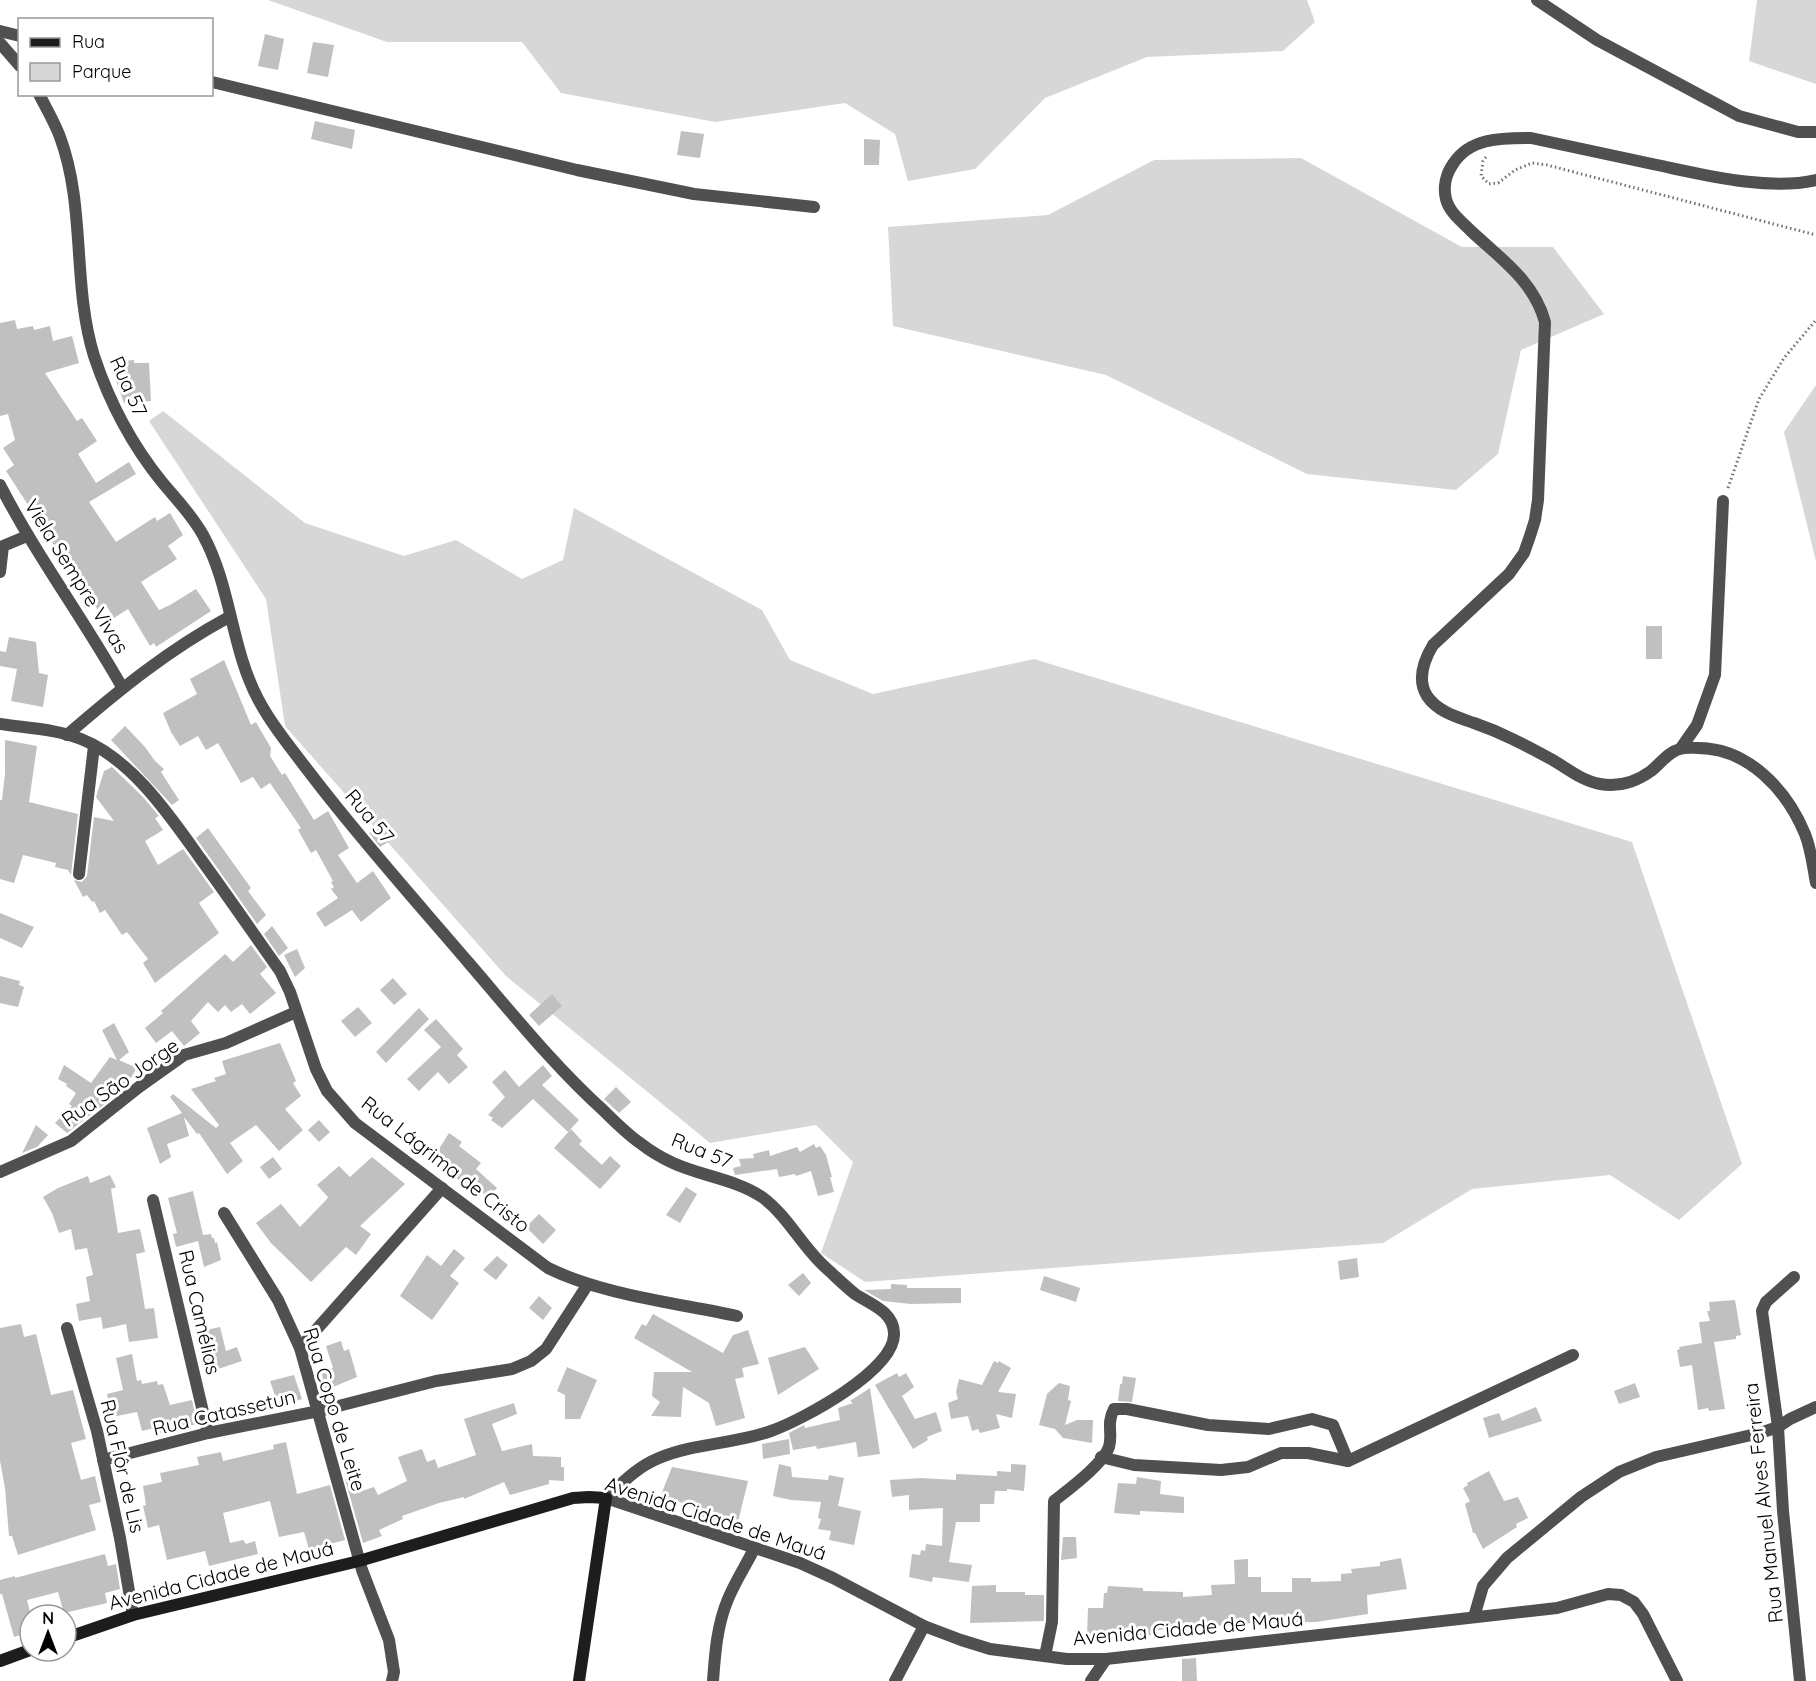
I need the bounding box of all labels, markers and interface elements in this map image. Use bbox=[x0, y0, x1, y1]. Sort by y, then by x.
legend bbox=[18, 18, 213, 96]
text: Rua bbox=[72, 30, 105, 53]
text: Parque bbox=[72, 60, 131, 83]
street label: Rua 57 bbox=[105, 352, 153, 420]
street label: Viela Sempre Vivas bbox=[19, 494, 135, 658]
street label: Rua 57 bbox=[340, 784, 400, 848]
street label: Rua São Jorge bbox=[57, 1032, 183, 1132]
street label: Rua Lágrima de Cristo bbox=[357, 1090, 535, 1238]
street label: Rua 57 bbox=[668, 1127, 736, 1173]
street label: Rua Camélias bbox=[174, 1247, 226, 1377]
street label: Rua Copo de Leite bbox=[298, 1324, 372, 1494]
street label: Rua Manuel Alves Ferreira bbox=[1738, 1382, 1788, 1624]
street label: Rua Catassetun bbox=[150, 1383, 298, 1441]
street label: Rua Flôr de Lis bbox=[95, 1397, 151, 1535]
street label: Avenida Cidade de Mauá bbox=[602, 1470, 830, 1566]
street label: Avenida Cidade de Mauá bbox=[106, 1535, 336, 1615]
north arrow bbox=[18, 1603, 78, 1663]
street label: Avenida Cidade de Mauá bbox=[1072, 1605, 1304, 1651]
text: N bbox=[42, 1608, 54, 1628]

